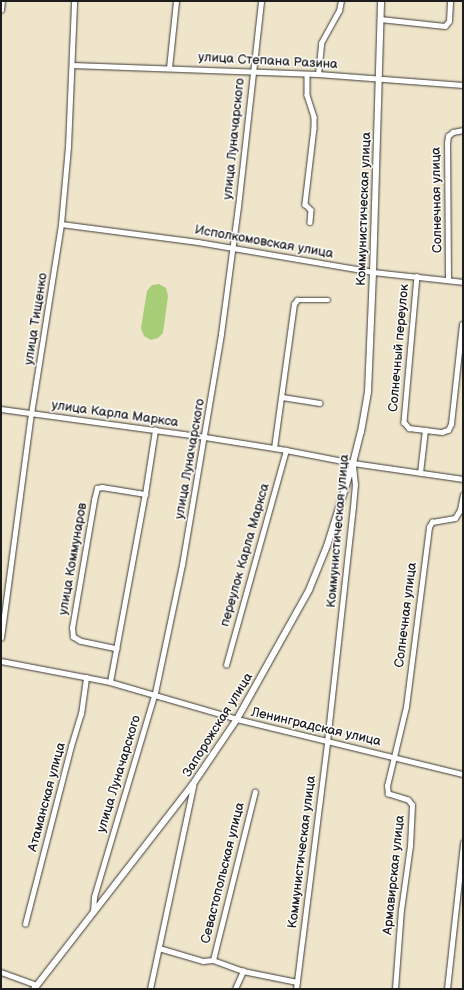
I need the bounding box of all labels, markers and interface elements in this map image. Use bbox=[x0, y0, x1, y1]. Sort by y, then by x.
street label: улица Степана Разина bbox=[198, 50, 338, 72]
street label: улица Луначарского bbox=[220, 78, 248, 200]
street label: Коммунистическая улица bbox=[354, 132, 374, 286]
street label: Солнечная улица bbox=[428, 147, 446, 253]
street label: Исполкомовская улица bbox=[193, 222, 335, 262]
street label: улица Тищенко bbox=[21, 272, 51, 366]
street label: Солнечный переулок bbox=[386, 283, 412, 413]
street label: улица Карла Маркса bbox=[51, 397, 179, 431]
street label: улица Луначарского bbox=[172, 398, 208, 520]
street label: Коммунистическая улица bbox=[324, 454, 352, 608]
street label: переулок Карла Маркса bbox=[217, 482, 273, 628]
street label: улица Коммунаров bbox=[55, 502, 91, 616]
street label: Солнечная улица bbox=[392, 561, 420, 669]
street label: Запорожская улица bbox=[180, 670, 256, 780]
street label: Ленинградская улица bbox=[249, 704, 383, 750]
street label: улица Луначарского bbox=[94, 713, 144, 835]
street label: Атаманская улица bbox=[25, 741, 69, 853]
street label: Коммунистическая улица bbox=[285, 775, 319, 929]
street label: Севастопольская улица bbox=[198, 801, 248, 945]
street label: Армавирская улица bbox=[380, 814, 408, 936]

